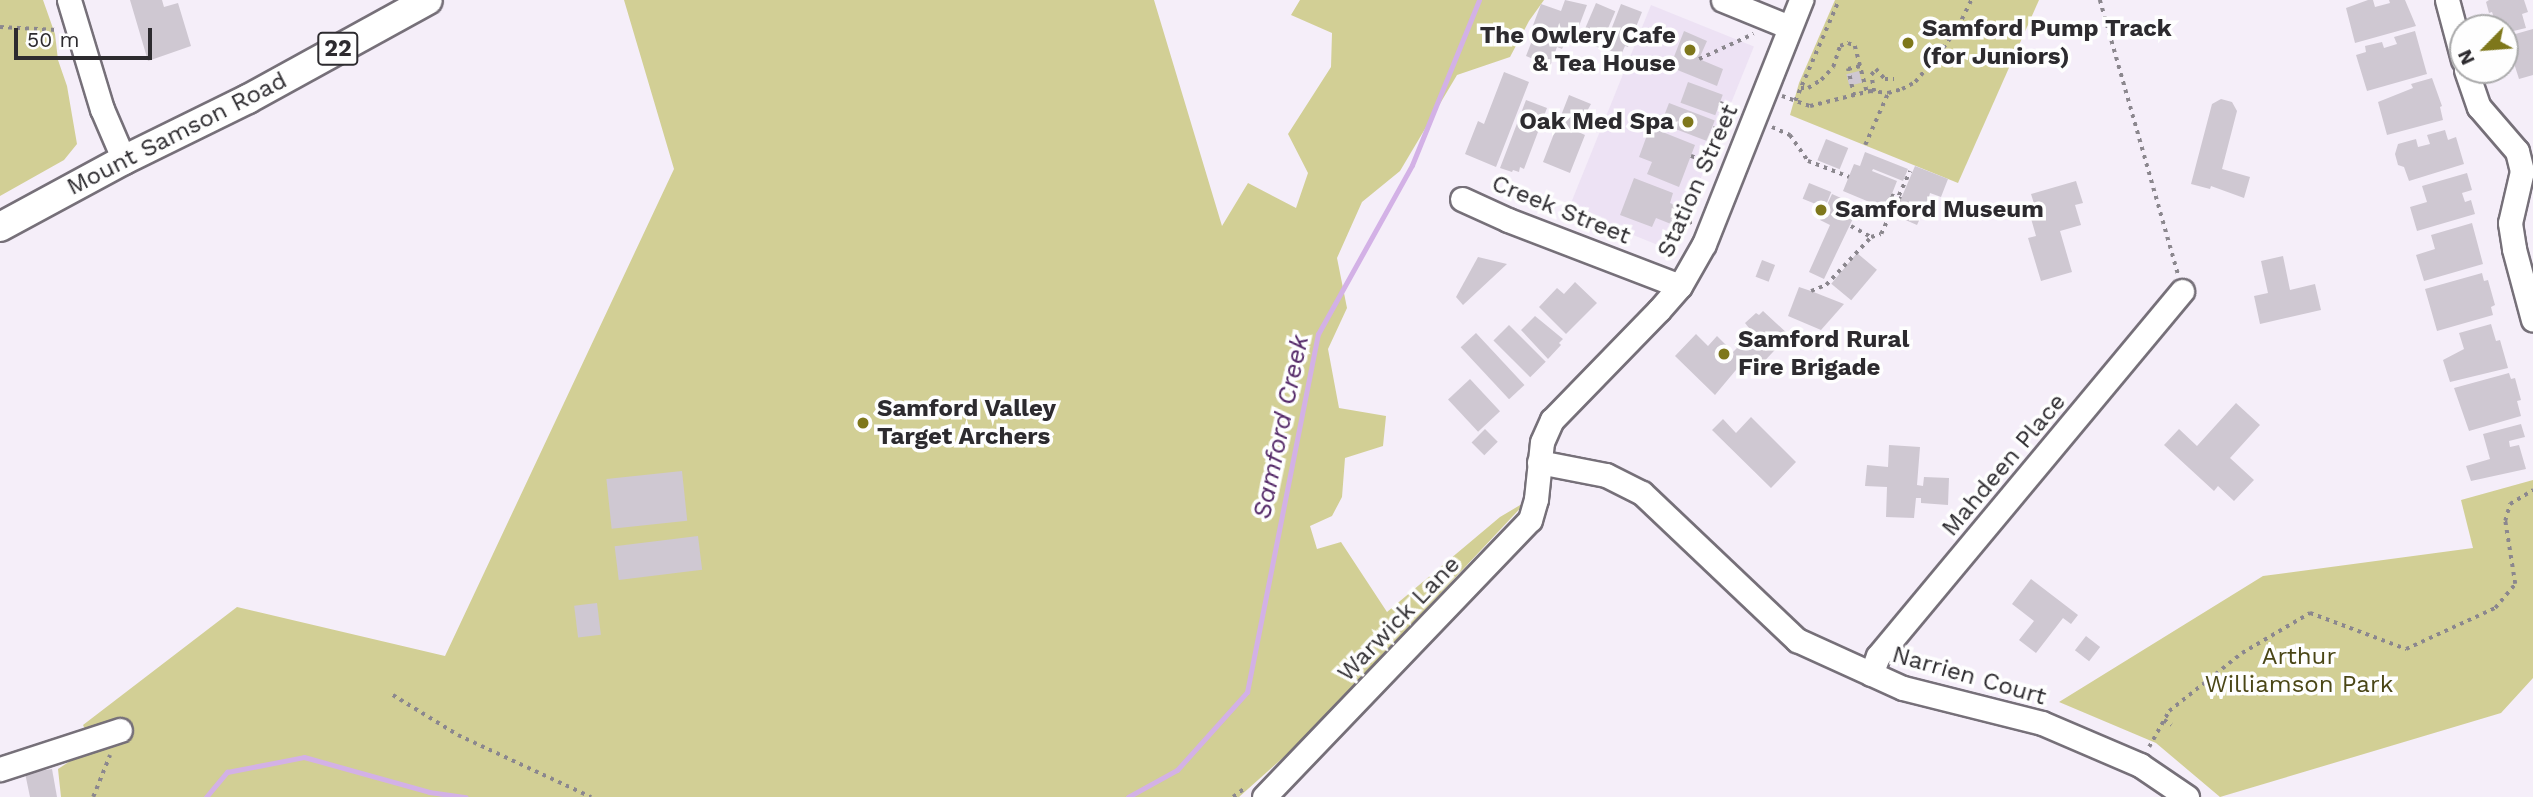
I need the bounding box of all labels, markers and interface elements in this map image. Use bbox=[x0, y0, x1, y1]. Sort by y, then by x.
scale bar bbox=[18, 14, 156, 58]
north arrow bbox=[2449, 14, 2519, 84]
place label: Samford Pump Track (for Juniors) bbox=[1922, 15, 2172, 71]
place label: The Owlery Cafe & Tea House bbox=[1479, 22, 1676, 78]
text: 50 m bbox=[27, 27, 79, 52]
road number: 22 bbox=[317, 30, 359, 68]
marker: Samford Pump Track (for Juniors) bbox=[1900, 35, 1916, 51]
marker: The Owlery Cafe & Tea House bbox=[1682, 42, 1698, 58]
text: N bbox=[2453, 46, 2480, 68]
street label: Mount Samson Road bbox=[62, 66, 292, 202]
street label: Station Street bbox=[1651, 100, 1745, 262]
place label: Oak Med Spa bbox=[1519, 108, 1674, 136]
marker: Oak Med Spa bbox=[1680, 114, 1696, 130]
street label: Creek Street bbox=[1487, 169, 1635, 251]
place label: Samford Museum bbox=[1835, 196, 2044, 224]
marker: Samford Museum bbox=[1813, 202, 1829, 218]
place label: Samford Rural Fire Brigade bbox=[1738, 326, 1909, 382]
water label: Samford Creek bbox=[1246, 332, 1316, 522]
marker: Samford Rural Fire Brigade bbox=[1716, 346, 1732, 362]
street label: Mahdeen Place bbox=[1936, 388, 2072, 542]
place label: Samford Valley Target Archers bbox=[877, 395, 1057, 451]
marker: Samford Valley Target Archers bbox=[855, 415, 871, 431]
street label: Warwick Lane bbox=[1332, 550, 1466, 688]
street label: Narrien Court bbox=[1889, 640, 2049, 712]
park label: Arthur Williamson Park bbox=[2205, 643, 2393, 699]

